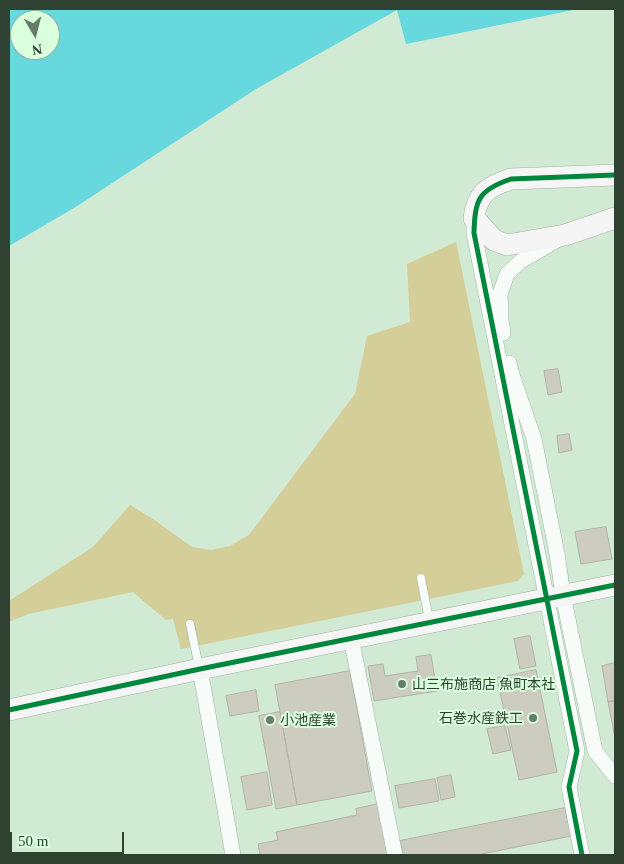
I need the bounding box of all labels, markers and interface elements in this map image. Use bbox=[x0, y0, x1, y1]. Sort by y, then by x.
north arrow bbox=[10, 10, 60, 60]
text: N bbox=[31, 41, 43, 57]
place label: 山三布施商店 魚町本社 bbox=[412, 676, 555, 692]
marker: 山三布施商店 魚町本社 bbox=[396, 678, 408, 690]
place label: 石巻水産鉄工 bbox=[439, 710, 523, 726]
place label: 小池産業 bbox=[280, 712, 336, 728]
marker: 石巻水産鉄工 bbox=[527, 712, 539, 724]
marker: 小池産業 bbox=[264, 714, 276, 726]
scale bar bbox=[12, 822, 126, 854]
text: 50 m bbox=[18, 833, 48, 849]

